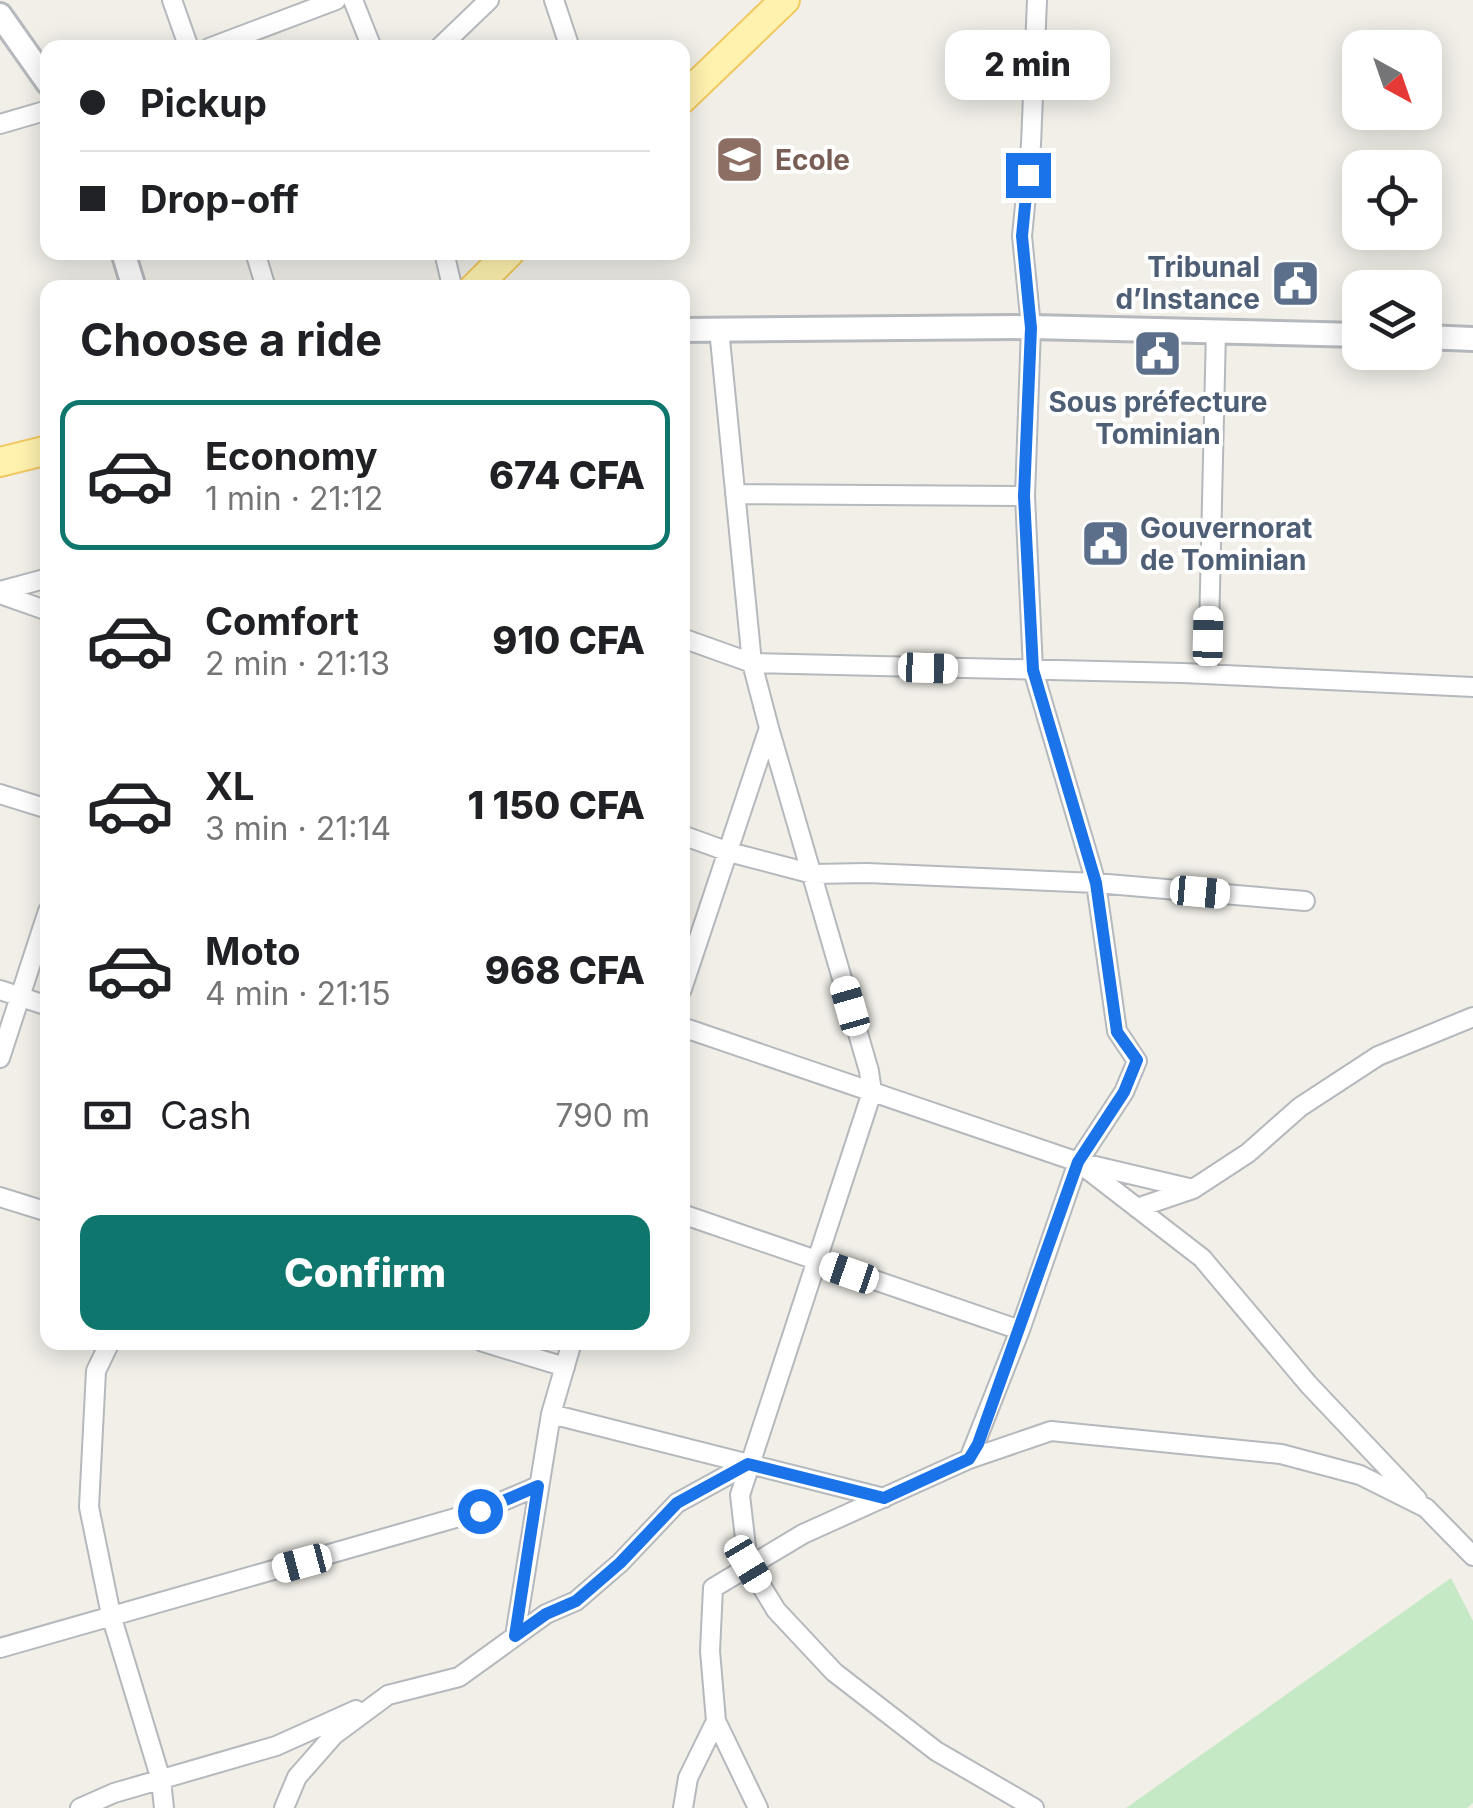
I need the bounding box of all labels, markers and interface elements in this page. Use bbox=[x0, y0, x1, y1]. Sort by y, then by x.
callout: 2 min bbox=[946, 30, 1110, 100]
north arrow bbox=[1342, 30, 1442, 130]
map controls bbox=[1342, 30, 1442, 370]
text: 2 min bbox=[984, 45, 1071, 84]
text: Pickup bbox=[140, 80, 267, 126]
school or university icon: Ecole bbox=[714, 134, 766, 186]
place label: Ecole bbox=[775, 143, 850, 177]
button: locate bbox=[1342, 150, 1442, 250]
route end bbox=[1006, 153, 1051, 198]
text: Drop-off bbox=[140, 176, 299, 222]
place label: Tribunal d’Instance bbox=[1115, 250, 1260, 316]
public building icon: Tribunal d’Instance bbox=[1269, 257, 1321, 309]
button: layers bbox=[1342, 270, 1442, 370]
text: Choose a ride bbox=[80, 312, 382, 367]
public building icon: Sous préfecture Tominian bbox=[1132, 328, 1184, 380]
place label: Sous préfecture Tominian bbox=[1048, 385, 1268, 451]
icon: car bbox=[85, 430, 175, 520]
text: Economy bbox=[205, 433, 378, 479]
text: 674 CFA bbox=[489, 452, 645, 498]
text: 1 min · 21:12 bbox=[205, 479, 383, 518]
place label: Gouvernorat de Tominian bbox=[1140, 511, 1312, 577]
public building icon: Gouvernorat de Tominian bbox=[1079, 518, 1131, 570]
icon: car bbox=[85, 595, 175, 685]
text: Comfort bbox=[205, 598, 359, 644]
car bbox=[1192, 606, 1224, 666]
text: 910 CFA bbox=[492, 617, 645, 663]
text: 2 min · 21:13 bbox=[205, 644, 390, 683]
car bbox=[897, 652, 959, 684]
icon: car bbox=[85, 760, 175, 850]
text: XL bbox=[205, 763, 255, 809]
text: 1 150 CFA bbox=[467, 782, 645, 828]
text: 3 min · 21:14 bbox=[205, 809, 391, 848]
car bbox=[1169, 874, 1231, 910]
icon: car bbox=[85, 925, 175, 1015]
text: Moto bbox=[205, 928, 301, 974]
text: 968 CFA bbox=[485, 947, 645, 993]
car bbox=[827, 973, 873, 1039]
text: 4 min · 21:15 bbox=[205, 974, 391, 1013]
icon: cash bbox=[80, 1088, 135, 1143]
text: Cash bbox=[160, 1092, 252, 1138]
text: 790 m bbox=[555, 1096, 650, 1135]
button: Confirm bbox=[80, 1215, 650, 1330]
car bbox=[816, 1249, 882, 1297]
route start bbox=[458, 1489, 503, 1534]
car bbox=[720, 1531, 776, 1597]
car bbox=[269, 1541, 335, 1585]

